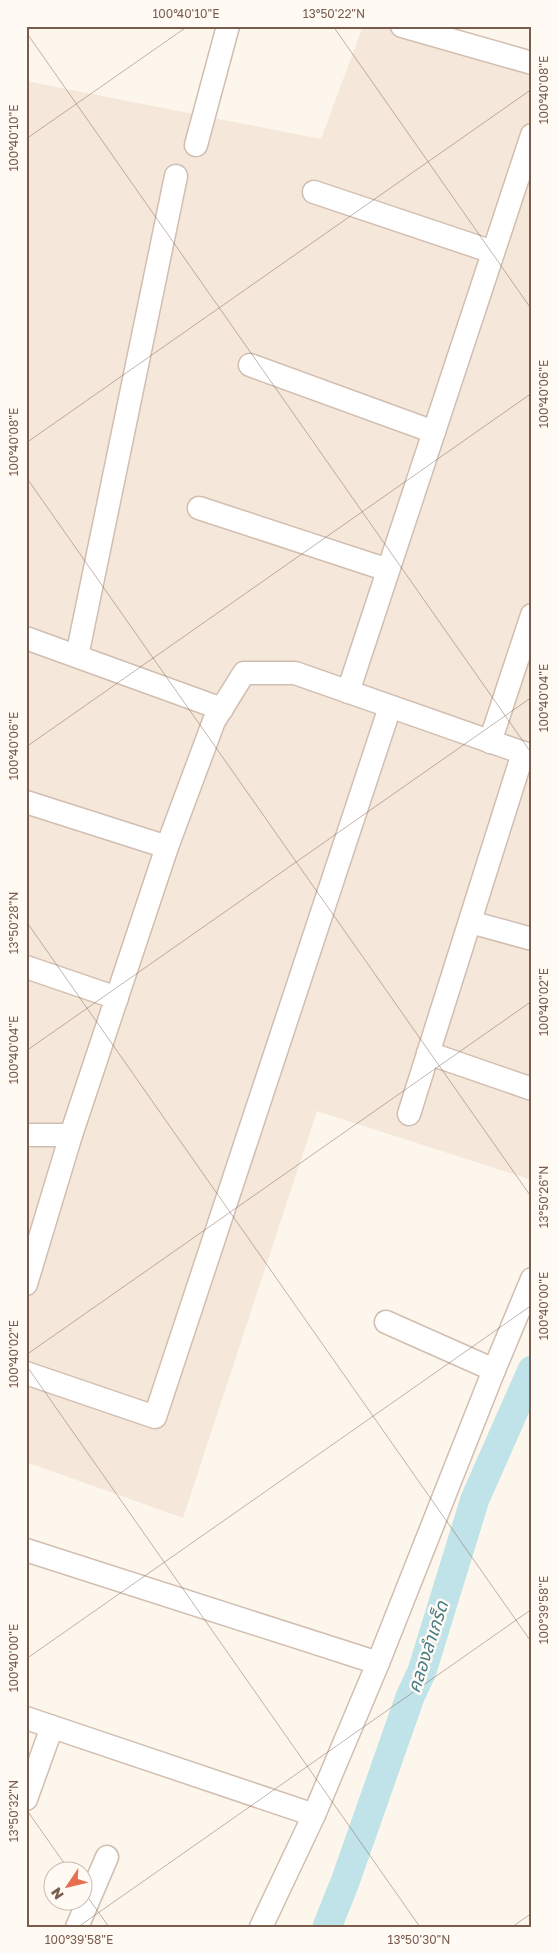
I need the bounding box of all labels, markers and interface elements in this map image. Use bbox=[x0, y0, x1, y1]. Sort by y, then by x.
text: 100°40'10"E bbox=[153, 6, 219, 21]
text: 13°50'22"N bbox=[303, 6, 365, 21]
text: 100°40'08"E bbox=[536, 56, 551, 124]
text: 100°40'10"E bbox=[6, 105, 21, 171]
text: 100°40'06"E bbox=[536, 360, 551, 428]
text: 100°40'08"E bbox=[6, 408, 21, 476]
text: 100°40'04"E bbox=[536, 664, 551, 732]
text: 100°40'06"E bbox=[6, 712, 21, 780]
text: 13°50'28"N bbox=[6, 892, 21, 954]
text: 100°40'02"E bbox=[536, 968, 551, 1036]
text: 100°40'04"E bbox=[6, 1016, 21, 1084]
text: 13°50'26"N bbox=[536, 1166, 551, 1228]
text: 100°40'00"E bbox=[536, 1272, 551, 1340]
text: 100°40'02"E bbox=[6, 1320, 21, 1388]
text: 100°39'58"E bbox=[536, 1576, 551, 1644]
water label: คลองลำเกร็ด bbox=[402, 1597, 452, 1695]
text: 100°40'00"E bbox=[6, 1624, 21, 1692]
text: 13°50'32"N bbox=[6, 1780, 21, 1842]
north arrow bbox=[42, 1860, 92, 1910]
text: N bbox=[47, 1885, 67, 1903]
text: 100°39'58"E bbox=[45, 1932, 113, 1947]
text: 13°50'30"N bbox=[388, 1932, 450, 1947]

